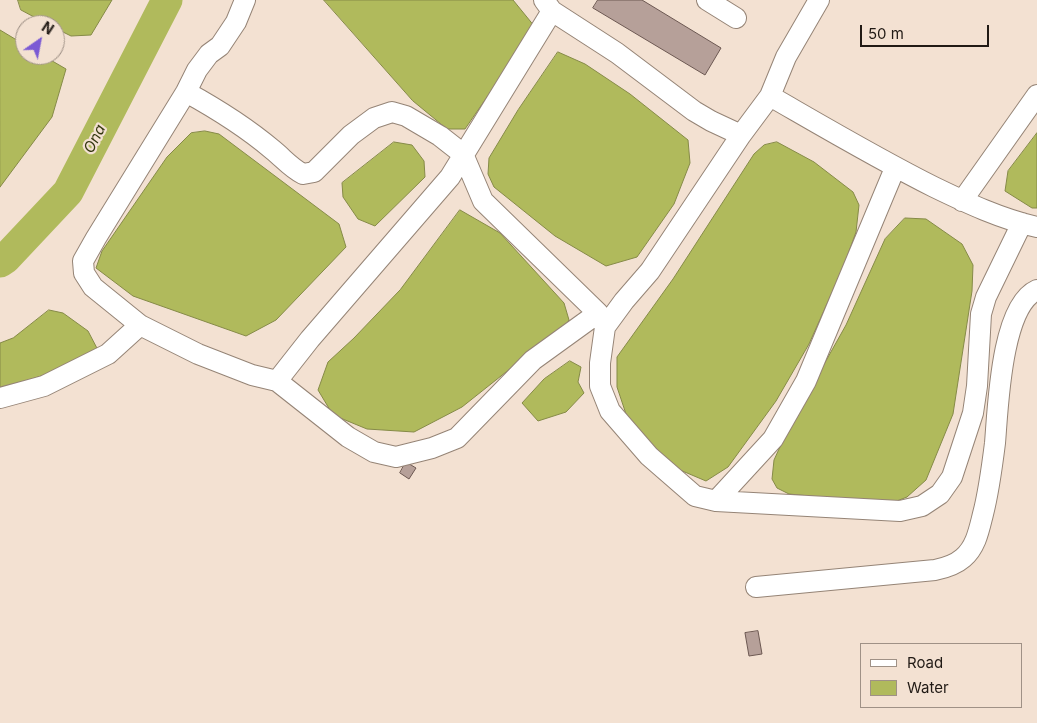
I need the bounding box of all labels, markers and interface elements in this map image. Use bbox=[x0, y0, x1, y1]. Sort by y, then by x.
north arrow bbox=[15, 15, 65, 65]
scale bar bbox=[862, 15, 991, 47]
text: N bbox=[39, 18, 57, 38]
text: 50 m bbox=[868, 24, 904, 43]
water label: Ona bbox=[80, 122, 110, 156]
legend bbox=[860, 643, 1022, 708]
text: Road bbox=[907, 653, 943, 672]
text: Water bbox=[907, 678, 949, 697]

